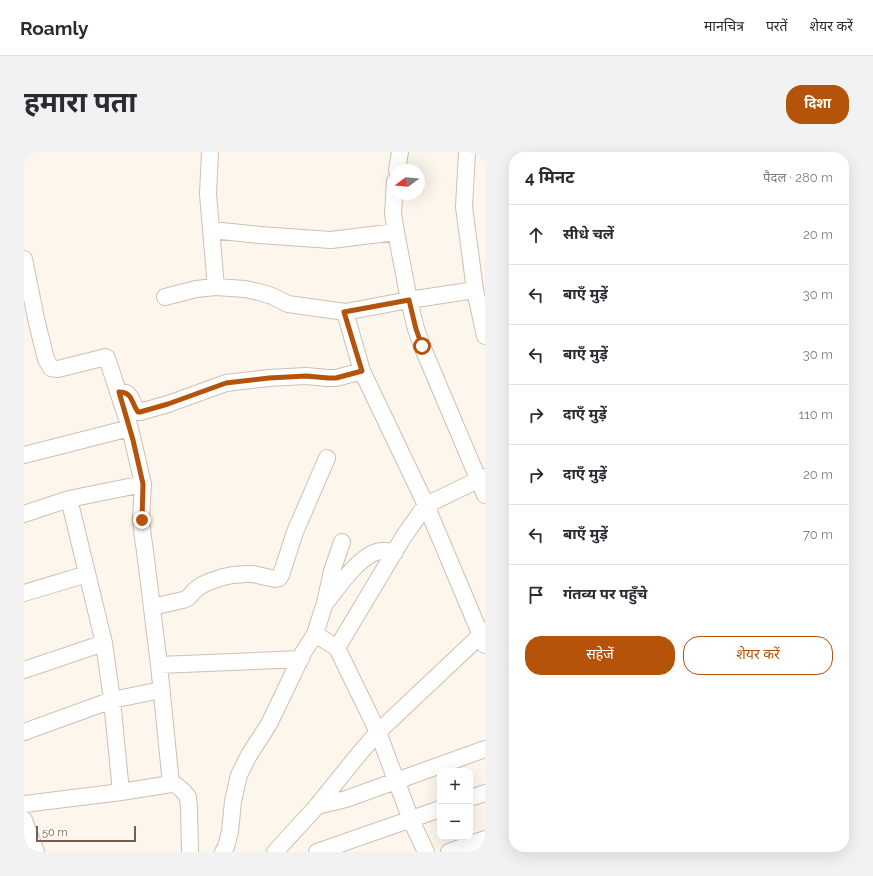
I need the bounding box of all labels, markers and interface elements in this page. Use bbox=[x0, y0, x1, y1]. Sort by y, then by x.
text: Roamly bbox=[20, 17, 88, 39]
text: मानचित्र bbox=[704, 18, 744, 34]
text: परतें bbox=[766, 18, 788, 34]
text: शेयर करें bbox=[810, 18, 853, 34]
button: दिशा bbox=[786, 85, 849, 124]
text: हमारा पता bbox=[24, 86, 136, 119]
north arrow bbox=[389, 164, 425, 200]
text: 4 मिनट bbox=[525, 167, 574, 187]
text: पैदल · 280 m bbox=[763, 170, 833, 185]
icon: ahead bbox=[525, 224, 547, 246]
text: सीधे चलें bbox=[563, 225, 614, 243]
text: 20 m bbox=[803, 227, 833, 242]
icon: left bbox=[525, 284, 547, 306]
text: बाएँ मुड़ें bbox=[563, 285, 608, 303]
text: 30 m bbox=[803, 287, 833, 302]
route start bbox=[413, 337, 431, 355]
icon: left bbox=[525, 344, 547, 366]
text: बाएँ मुड़ें bbox=[563, 345, 608, 363]
text: 30 m bbox=[803, 347, 833, 362]
icon: right bbox=[525, 404, 547, 426]
text: दाएँ मुड़ें bbox=[563, 405, 607, 423]
text: 110 m bbox=[799, 407, 833, 422]
icon: right bbox=[525, 464, 547, 486]
text: दाएँ मुड़ें bbox=[563, 465, 607, 483]
text: 20 m bbox=[803, 467, 833, 482]
route end bbox=[133, 511, 151, 529]
icon: left bbox=[525, 524, 547, 546]
text: बाएँ मुड़ें bbox=[563, 525, 608, 543]
text: 70 m bbox=[803, 527, 833, 542]
icon: arrive bbox=[525, 584, 547, 606]
text: गंतव्य पर पहुँचे bbox=[563, 585, 647, 603]
button: सहेजें bbox=[525, 636, 675, 675]
button: शेयर करें bbox=[683, 636, 833, 675]
map controls bbox=[437, 768, 473, 840]
button: + bbox=[437, 768, 473, 804]
button: − bbox=[437, 804, 473, 840]
scale bar bbox=[36, 824, 136, 843]
text: 50 m bbox=[42, 826, 68, 839]

